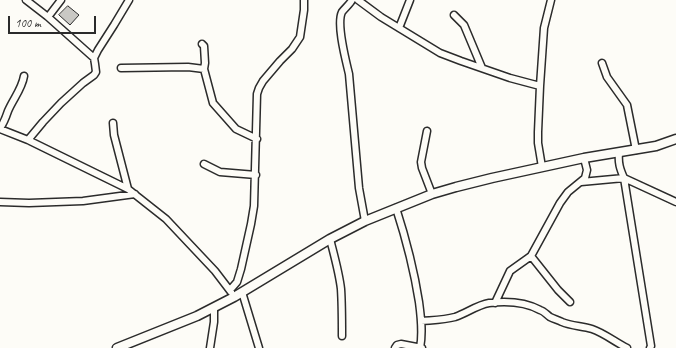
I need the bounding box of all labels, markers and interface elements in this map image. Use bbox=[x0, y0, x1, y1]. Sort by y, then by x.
scale bar bbox=[10, 8, 98, 34]
text: 100 m bbox=[15, 15, 41, 31]

